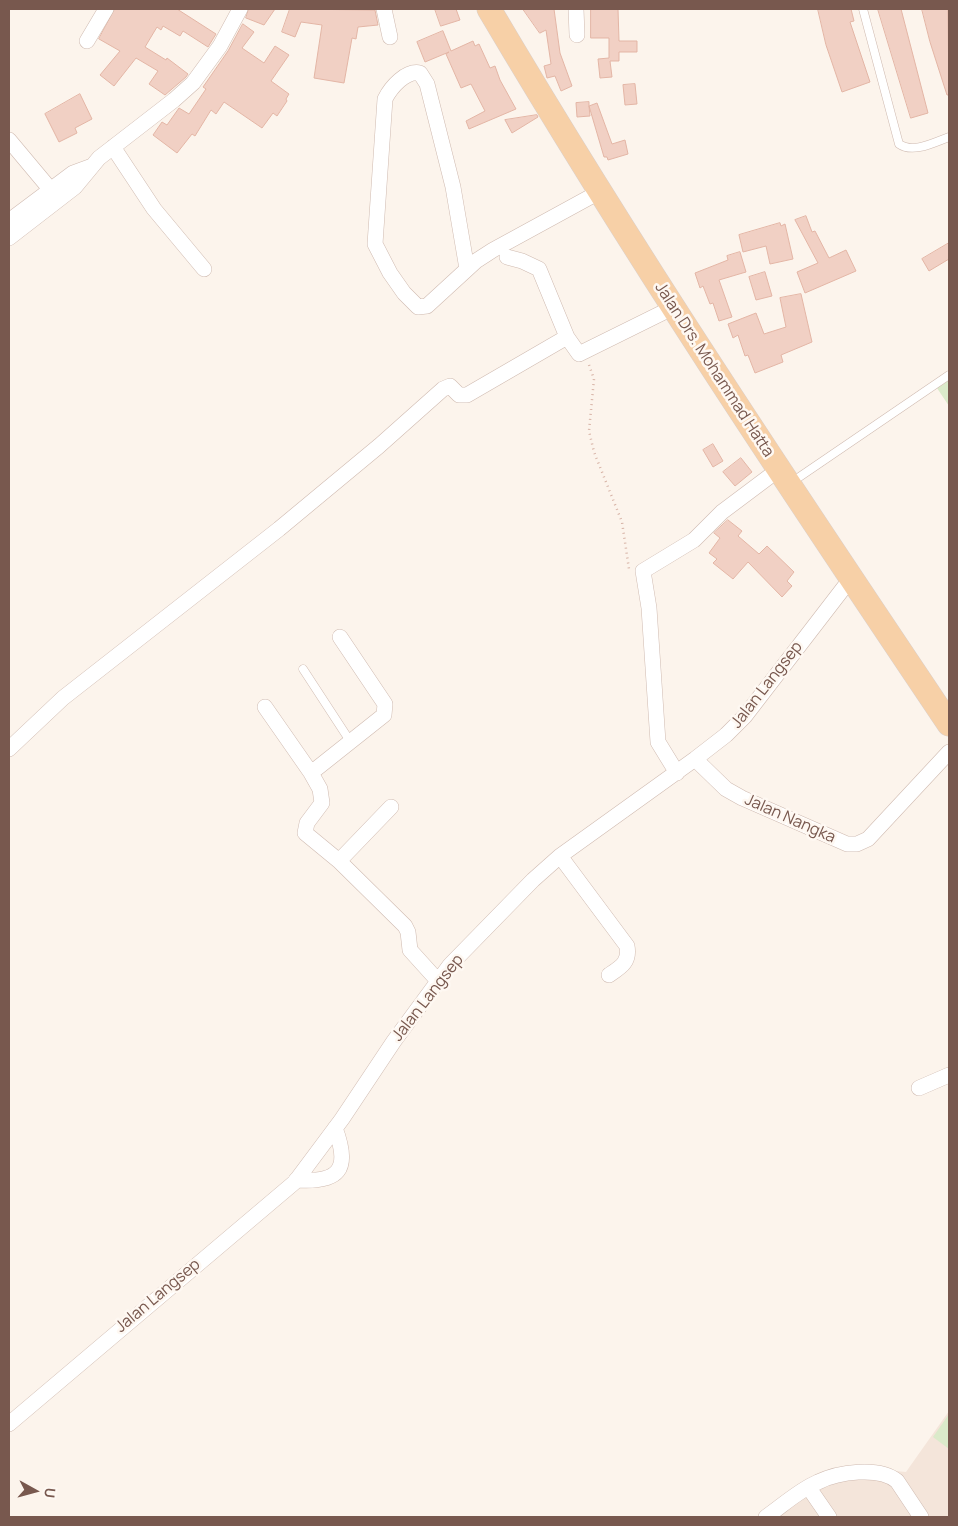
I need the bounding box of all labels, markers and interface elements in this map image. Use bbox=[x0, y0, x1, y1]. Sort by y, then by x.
street label: Jalan Drs. Mohammad Hatta bbox=[650, 279, 778, 461]
street label: Jalan Langsep bbox=[727, 638, 807, 732]
street label: Jalan Nangka bbox=[742, 790, 838, 848]
street label: Jalan Langsep bbox=[388, 951, 468, 1045]
street label: Jalan Langsep bbox=[112, 1255, 204, 1337]
north arrow bbox=[10, 1466, 60, 1516]
text: U bbox=[40, 1487, 60, 1499]

